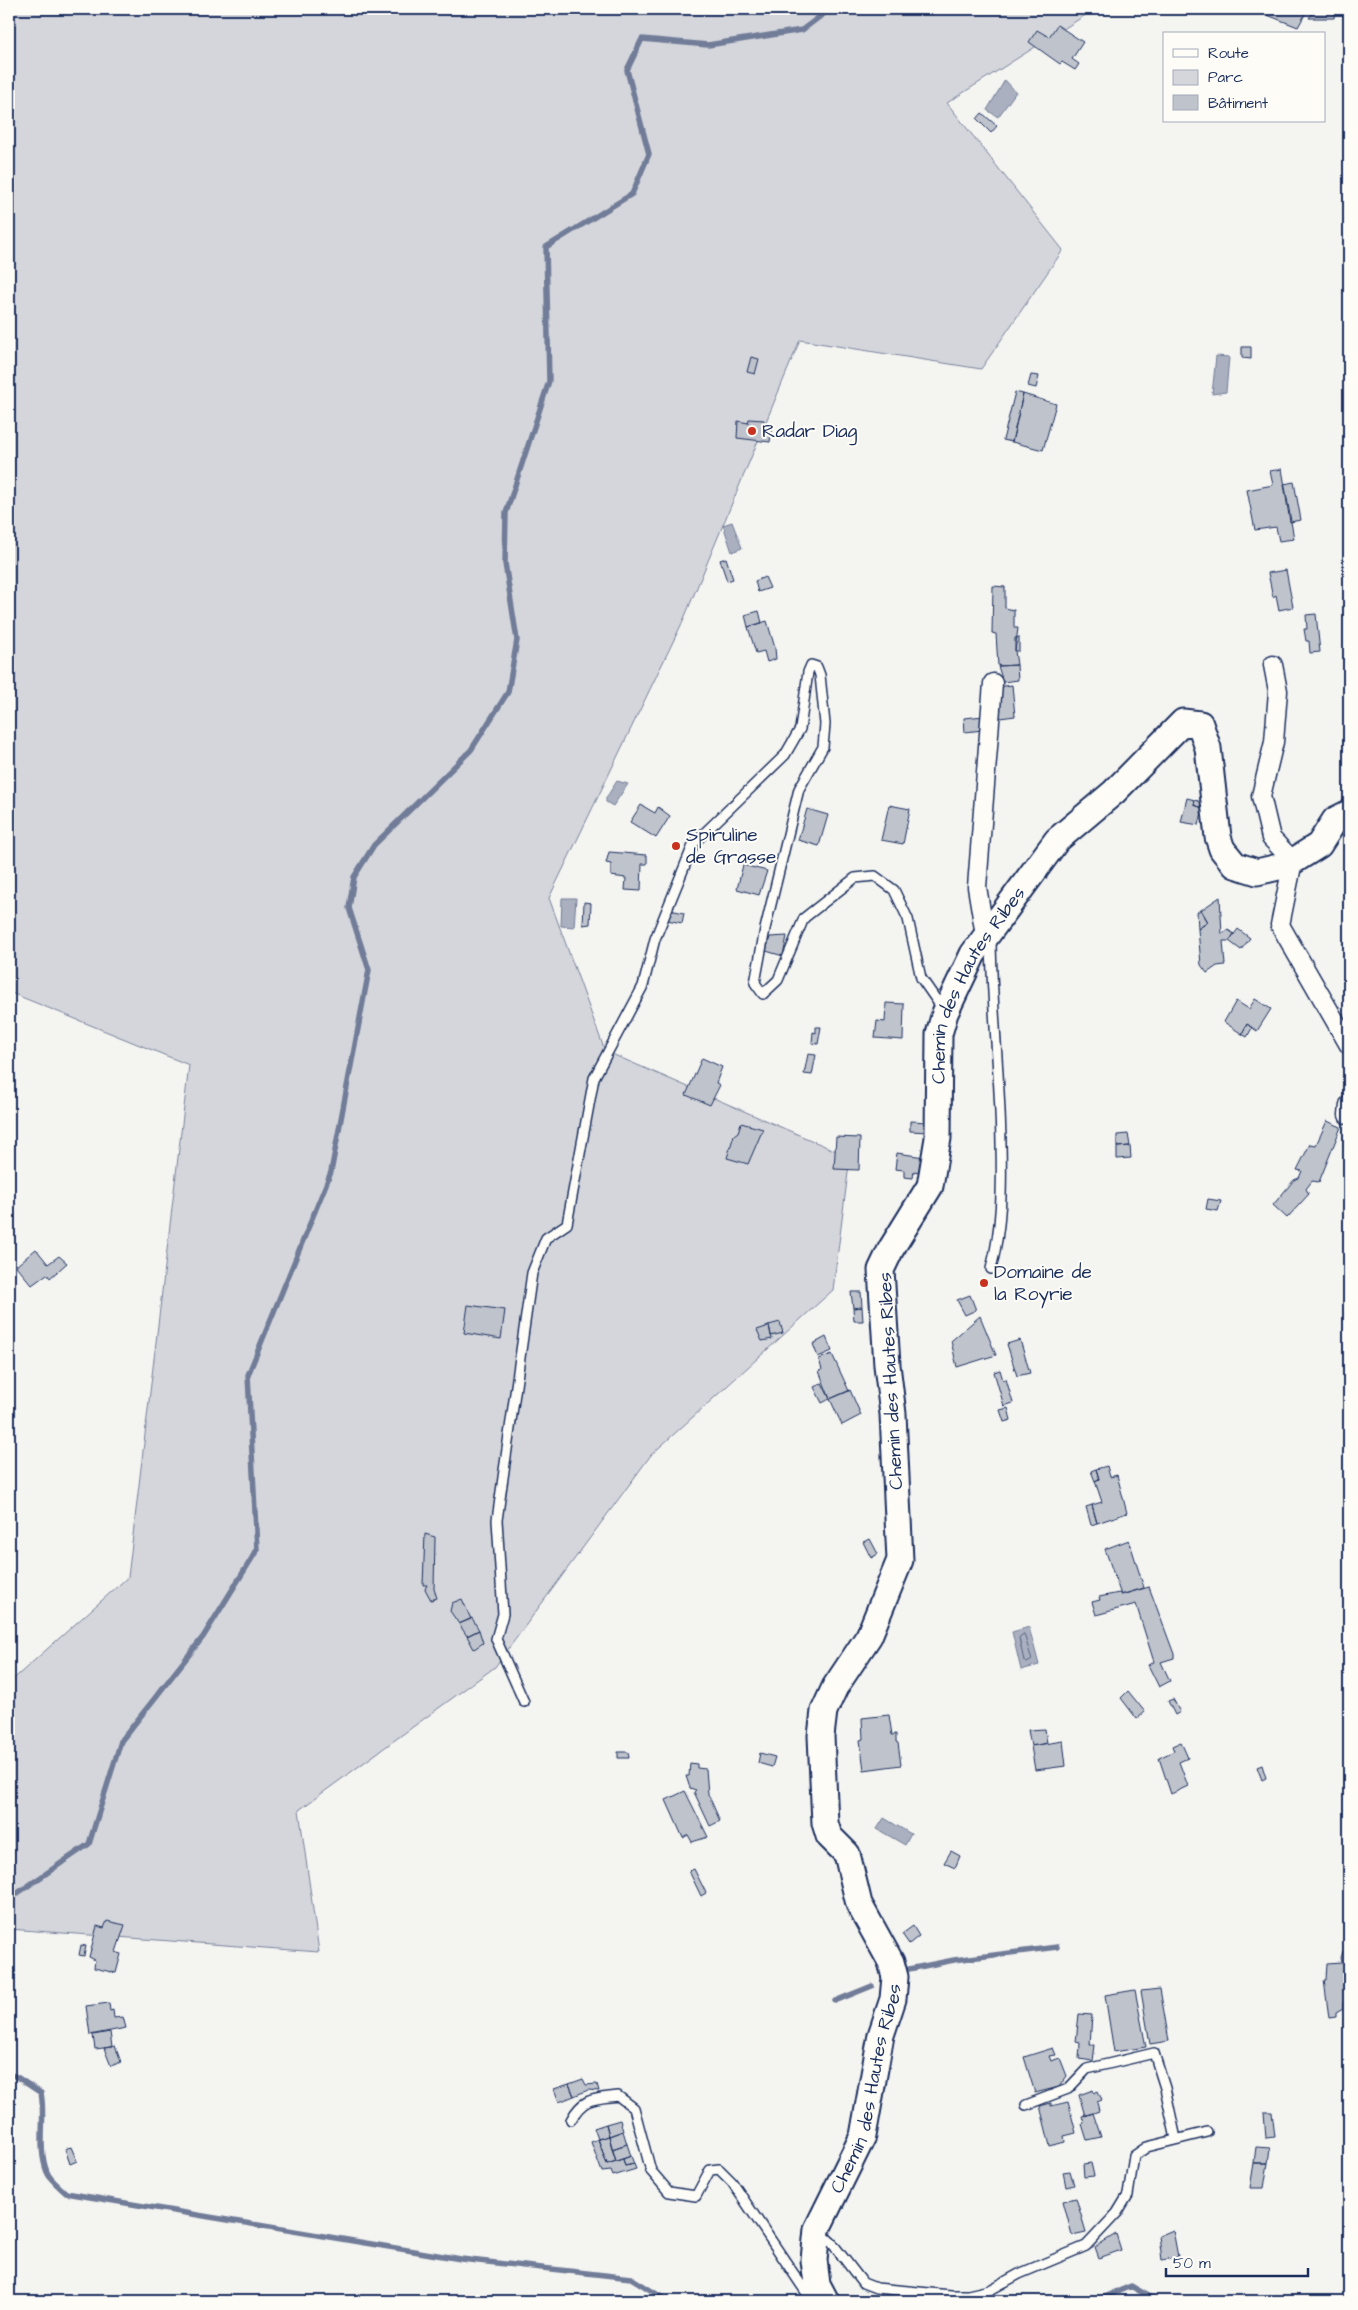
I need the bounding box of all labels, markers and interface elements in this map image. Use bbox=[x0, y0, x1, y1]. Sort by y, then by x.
legend bbox=[1163, 32, 1326, 122]
text: Route bbox=[1208, 43, 1249, 64]
text: Parc bbox=[1208, 67, 1243, 88]
text: Bâtiment bbox=[1208, 93, 1268, 114]
place label: Radar Diag bbox=[762, 418, 858, 446]
marker: Radar Diag bbox=[746, 425, 758, 437]
place label: Spiruline de Grasse bbox=[686, 822, 776, 871]
marker: Spiruline de Grasse bbox=[670, 840, 682, 852]
street label: Chemin des Hautes Ribes bbox=[925, 881, 1032, 1084]
place label: Domaine de la Royrie bbox=[994, 1259, 1092, 1309]
street label: Chemin des Hautes Ribes bbox=[872, 1271, 910, 1491]
marker: Domaine de la Royrie bbox=[978, 1277, 990, 1289]
street label: Chemin des Hautes Ribes bbox=[823, 1983, 908, 2198]
scale bar bbox=[1166, 2245, 1308, 2277]
text: 50 m bbox=[1173, 2253, 1211, 2274]

